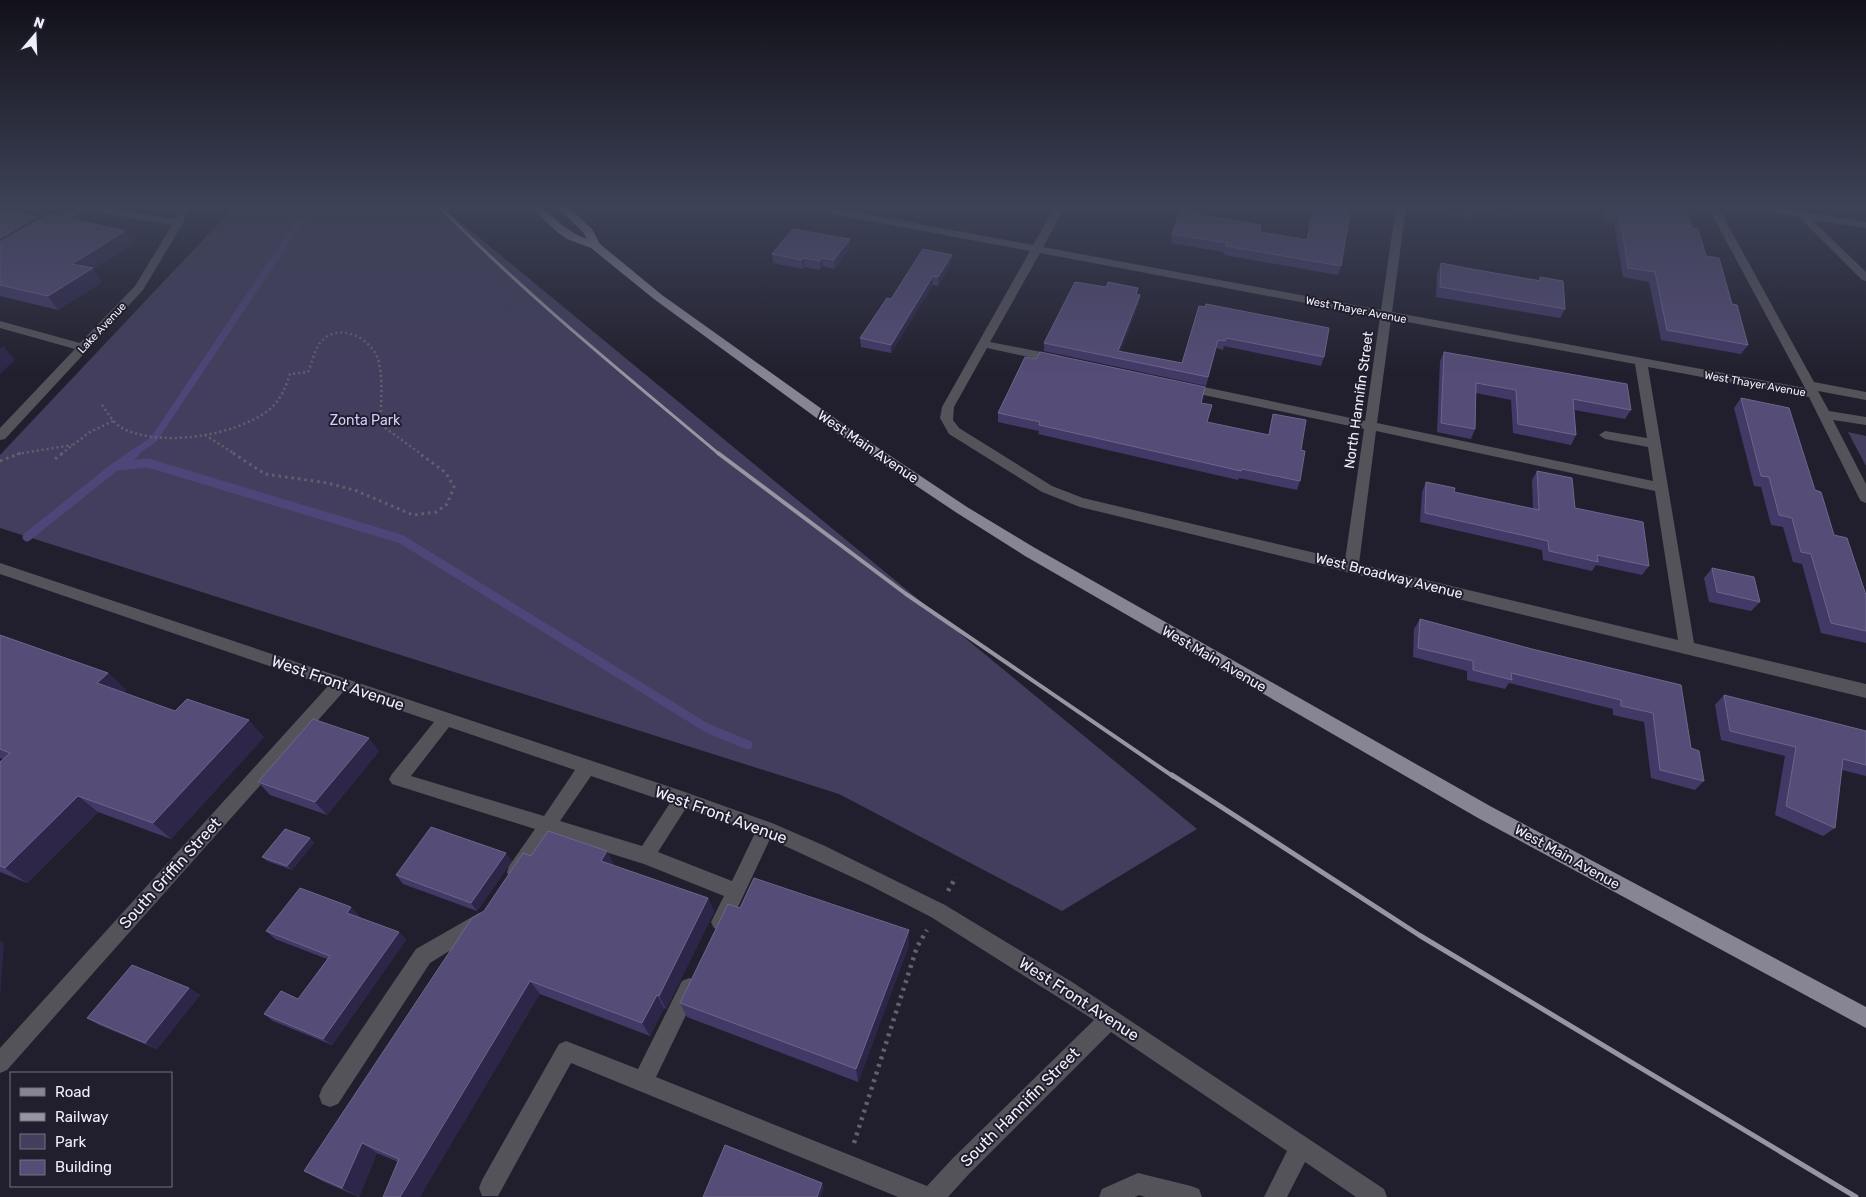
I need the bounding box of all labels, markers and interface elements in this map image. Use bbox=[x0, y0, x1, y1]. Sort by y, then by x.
north arrow bbox=[10, 10, 60, 60]
text: N bbox=[32, 14, 47, 33]
street label: West Thayer Avenue bbox=[1304, 294, 1408, 326]
street label: Lake Avenue bbox=[75, 300, 129, 356]
street label: North Hannifin Street bbox=[1341, 330, 1377, 470]
street label: West Thayer Avenue bbox=[1703, 369, 1807, 399]
street label: West Main Avenue bbox=[814, 407, 922, 487]
park label: Zonta Park bbox=[330, 412, 401, 429]
street label: West Broadway Avenue bbox=[1313, 549, 1465, 603]
street label: West Main Avenue bbox=[1159, 622, 1269, 696]
street label: West Front Avenue bbox=[269, 651, 407, 715]
street label: West Front Avenue bbox=[652, 782, 790, 848]
street label: South Griffin Street bbox=[115, 813, 225, 933]
street label: West Main Avenue bbox=[1511, 821, 1623, 893]
street label: West Front Avenue bbox=[1015, 953, 1143, 1045]
street label: South Hannifin Street bbox=[956, 1043, 1084, 1171]
legend bbox=[10, 1072, 172, 1187]
text: Road bbox=[55, 1083, 91, 1101]
text: Railway bbox=[55, 1108, 109, 1126]
text: Park bbox=[55, 1133, 86, 1151]
text: Building bbox=[55, 1158, 112, 1176]

